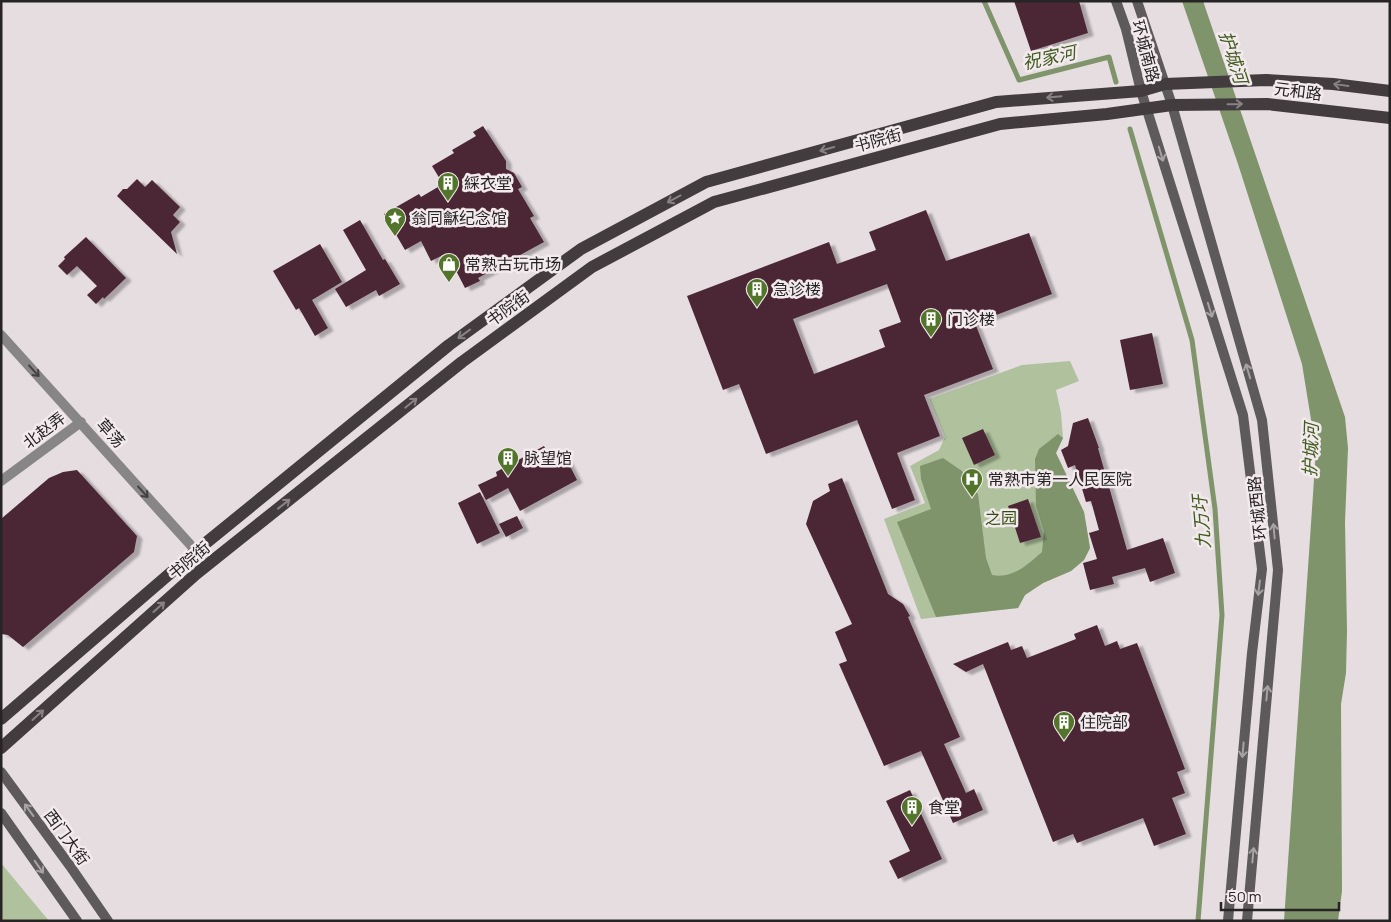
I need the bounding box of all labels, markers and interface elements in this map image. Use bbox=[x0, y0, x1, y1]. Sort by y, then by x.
street label: 环城南路 bbox=[1127, 17, 1165, 85]
water label: 护城河 bbox=[1214, 28, 1255, 89]
water label: 祝家河 bbox=[1020, 39, 1081, 74]
street label: 元和路 bbox=[1273, 77, 1323, 105]
one-way arrow bbox=[1334, 80, 1350, 90]
one-way arrow bbox=[1046, 93, 1062, 102]
one-way arrow bbox=[1226, 99, 1242, 109]
street label: 书院街 bbox=[852, 123, 904, 157]
one-way arrow bbox=[820, 145, 836, 154]
one-way arrow bbox=[1157, 146, 1167, 162]
building icon: 綵衣堂 bbox=[436, 171, 460, 202]
place label: 綵衣堂 bbox=[464, 172, 512, 194]
one-way arrow bbox=[666, 194, 681, 204]
place icon: 翁同龢纪念馆 bbox=[383, 206, 407, 237]
place label: 翁同龢纪念馆 bbox=[411, 207, 507, 229]
shop icon: 常熟古玩市场 bbox=[437, 252, 461, 283]
place label: 常熟古玩市场 bbox=[465, 253, 561, 275]
building icon: 急诊楼 bbox=[745, 277, 769, 308]
place label: 急诊楼 bbox=[773, 278, 821, 300]
street label: 书院街 bbox=[482, 285, 534, 331]
one-way arrow bbox=[1205, 301, 1215, 317]
building icon: 门诊楼 bbox=[919, 307, 943, 338]
place label: 门诊楼 bbox=[947, 308, 995, 330]
one-way arrow bbox=[457, 329, 471, 339]
one-way arrow bbox=[28, 364, 40, 377]
one-way arrow bbox=[1242, 364, 1252, 380]
one-way arrow bbox=[405, 397, 418, 408]
street label: 北赵弄 bbox=[18, 407, 70, 453]
street label: 草荡 bbox=[92, 414, 130, 452]
water label: 护城河 bbox=[1297, 420, 1323, 477]
building icon: 脉望馆 bbox=[496, 446, 520, 477]
place label: 脉望馆 bbox=[524, 447, 572, 469]
hospital icon: 常熟市第一人民医院 bbox=[960, 467, 984, 498]
place label: 常熟市第一人民医院 bbox=[988, 468, 1132, 490]
street label: 环城西路 bbox=[1243, 475, 1271, 541]
one-way arrow bbox=[137, 485, 149, 498]
water label: 九万圩 bbox=[1186, 491, 1215, 550]
one-way arrow bbox=[277, 499, 291, 509]
park label: 之园 bbox=[985, 507, 1017, 529]
one-way arrow bbox=[1269, 523, 1279, 539]
street label: 书院街 bbox=[164, 536, 214, 584]
one-way arrow bbox=[1254, 580, 1264, 596]
one-way arrow bbox=[152, 601, 165, 613]
one-way arrow bbox=[1262, 685, 1272, 701]
one-way arrow bbox=[31, 710, 44, 721]
building icon: 住院部 bbox=[1052, 710, 1076, 741]
place label: 住院部 bbox=[1080, 711, 1128, 733]
one-way arrow bbox=[1238, 742, 1248, 758]
building icon: 食堂 bbox=[900, 795, 924, 826]
place label: 食堂 bbox=[928, 796, 960, 818]
one-way arrow bbox=[24, 803, 34, 817]
street label: 西门大街 bbox=[39, 805, 95, 869]
one-way arrow bbox=[1248, 847, 1258, 863]
one-way arrow bbox=[34, 860, 44, 874]
scale bar bbox=[1221, 880, 1338, 912]
text: 50 m bbox=[1228, 886, 1262, 907]

